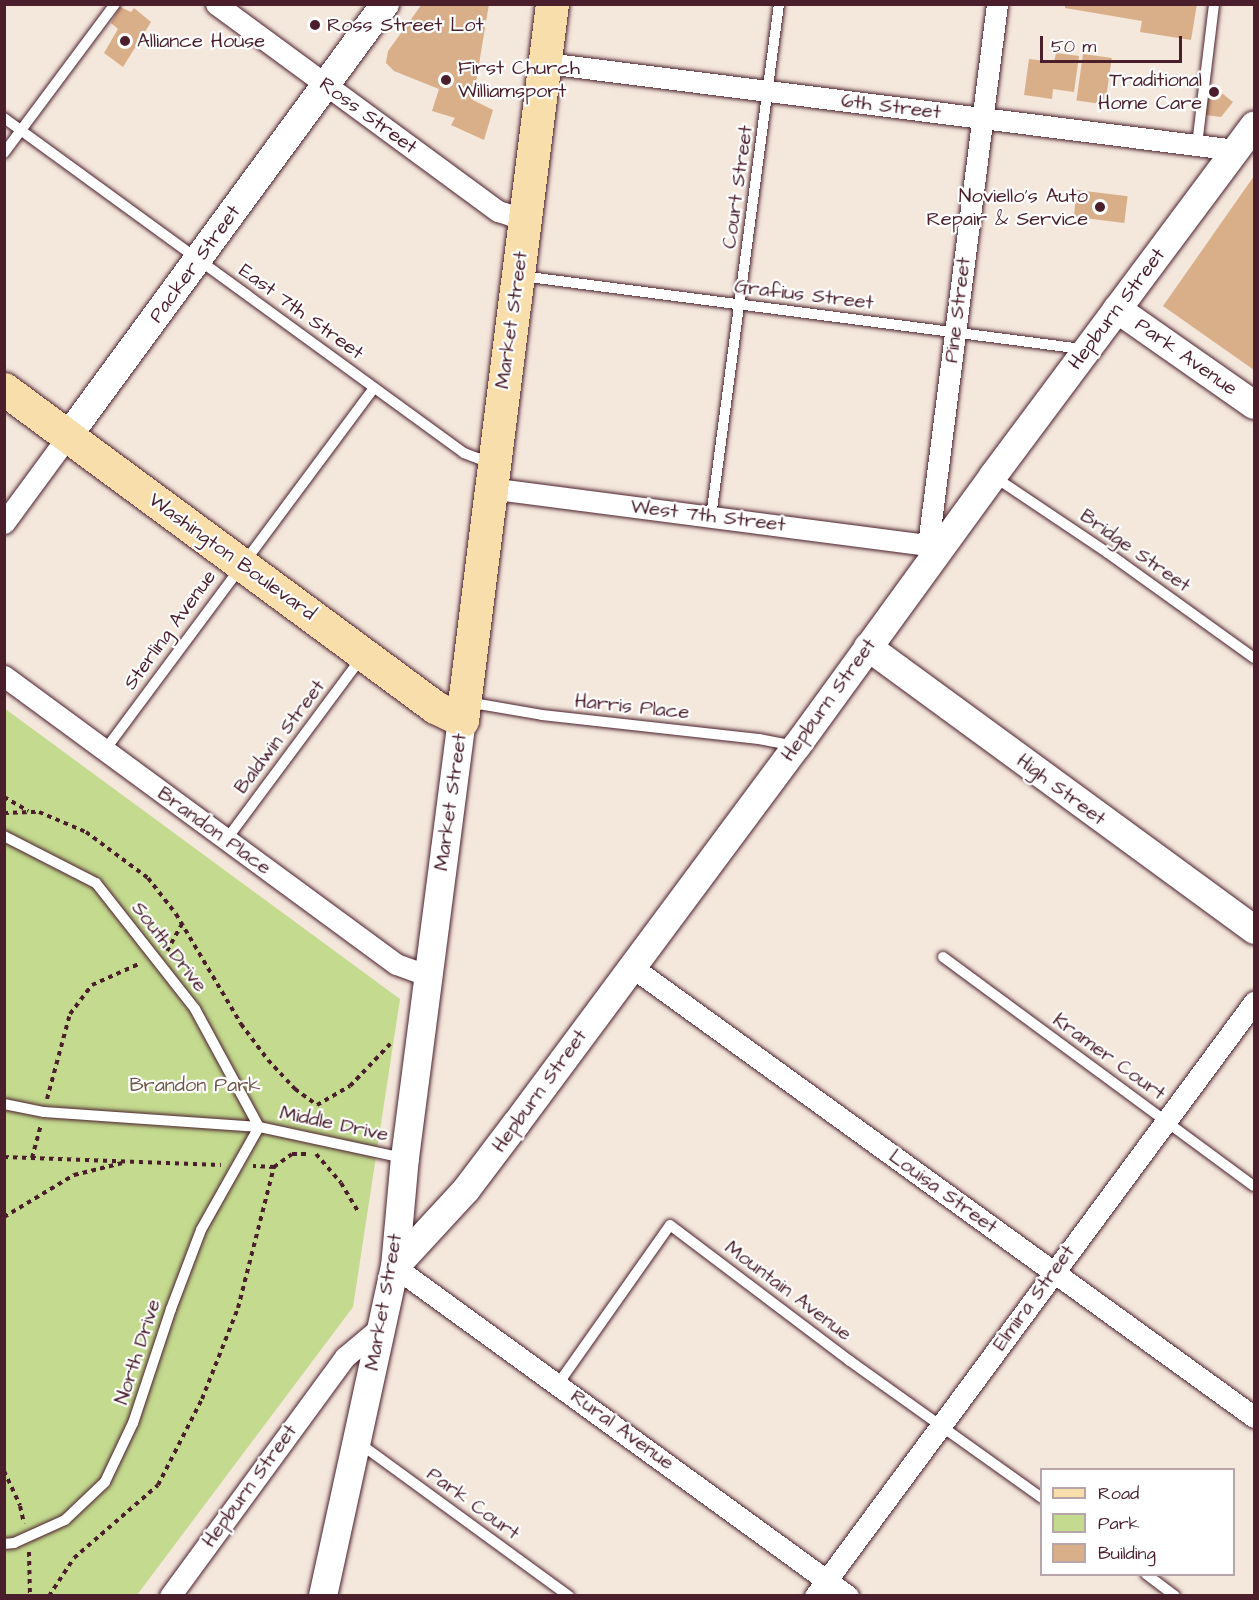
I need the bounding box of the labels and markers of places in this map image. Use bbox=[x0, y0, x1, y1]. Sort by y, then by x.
place label: Ross Street Lot bbox=[327, 13, 483, 37]
marker: Ross Street Lot bbox=[308, 18, 322, 32]
place label: Alliance House bbox=[137, 29, 265, 53]
marker: Alliance House bbox=[118, 34, 132, 48]
place label: First Church Williamsport bbox=[458, 56, 580, 103]
place label: Traditional Home Care bbox=[1098, 68, 1202, 115]
marker: First Church Williamsport bbox=[439, 73, 453, 87]
marker: Traditional Home Care bbox=[1207, 85, 1221, 99]
place label: Noviello's Auto Repair & Service bbox=[927, 184, 1088, 231]
marker: Noviello's Auto Repair & Service bbox=[1093, 200, 1107, 214]

